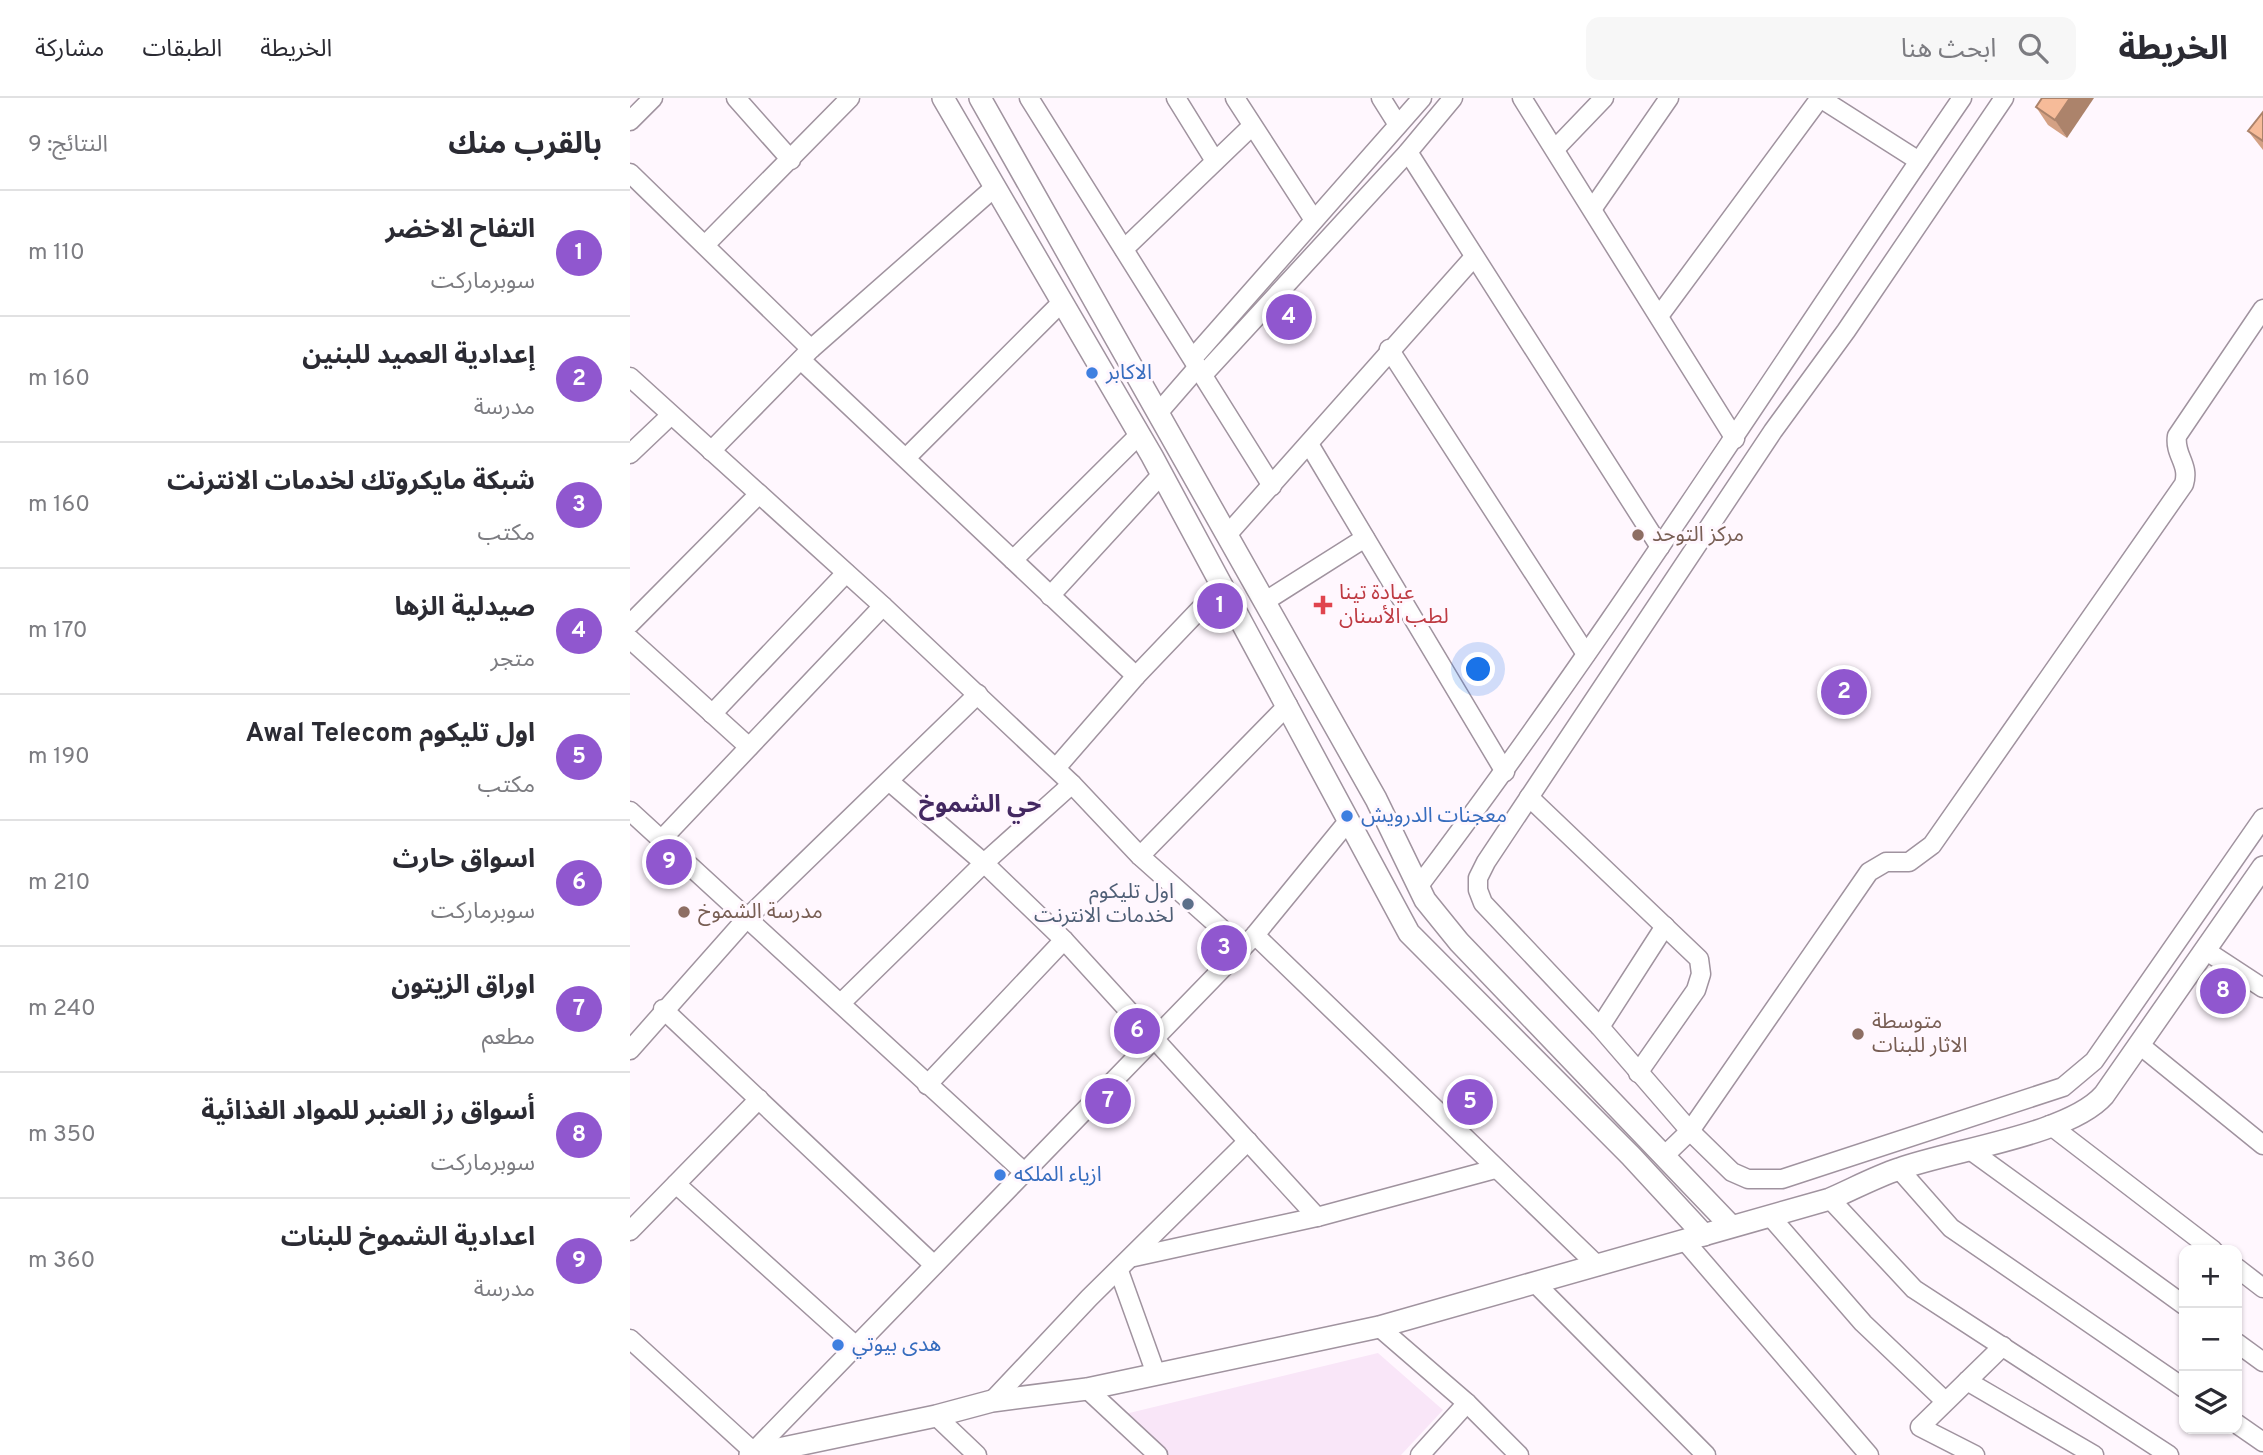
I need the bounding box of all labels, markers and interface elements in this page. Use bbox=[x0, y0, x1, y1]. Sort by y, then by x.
search box bbox=[1586, 17, 2076, 80]
icon: search bbox=[2014, 29, 2052, 67]
text: الخريطة bbox=[2118, 30, 2228, 72]
text: ابحث هنا bbox=[1901, 34, 1996, 67]
text: مشاركة bbox=[35, 35, 104, 65]
text: الطبقات bbox=[142, 35, 222, 65]
text: الخريطة bbox=[260, 35, 332, 65]
text: بالقرب منك bbox=[448, 127, 602, 164]
text: النتائج: 9 bbox=[28, 131, 108, 160]
text: التفاح الاخضر bbox=[385, 214, 535, 247]
text: 110 m bbox=[28, 239, 85, 268]
text: 1 bbox=[574, 239, 584, 268]
text: سوبرماركت bbox=[431, 268, 535, 297]
pin: 4 bbox=[1266, 291, 1312, 343]
text: إعدادية العميد للبنين bbox=[302, 340, 535, 373]
place label: الاكابر bbox=[1105, 360, 1152, 387]
text: 160 m bbox=[28, 365, 90, 394]
text: 2 bbox=[572, 365, 586, 394]
marker: الاكابر bbox=[1084, 365, 1100, 381]
text: مدرسة bbox=[474, 394, 535, 423]
text: شبكة مايكروتك لخدمات الانترنت bbox=[167, 466, 535, 499]
text: 160 m bbox=[28, 491, 90, 520]
text: 3 bbox=[572, 491, 586, 520]
text: مكتب bbox=[478, 520, 535, 549]
place label: مركز التوحد bbox=[1652, 522, 1744, 549]
marker: مركز التوحد bbox=[1630, 527, 1646, 543]
pin: 1 bbox=[1197, 580, 1243, 632]
place label: عيادة تينا لطب الأسنان bbox=[1339, 580, 1449, 631]
text: صيدلية الزها bbox=[394, 592, 535, 625]
marker: عيادة تينا لطب الأسنان bbox=[1313, 595, 1333, 615]
text: 170 m bbox=[28, 617, 87, 646]
text: 4 bbox=[572, 617, 586, 646]
text: متجر bbox=[491, 646, 535, 675]
your location bbox=[1461, 652, 1495, 686]
pin: 2 bbox=[1821, 666, 1867, 718]
text: اول تليكوم Awal Telecom bbox=[246, 718, 535, 751]
text: 190 m bbox=[28, 743, 90, 772]
text: 5 bbox=[572, 743, 586, 772]
text: مكتب bbox=[478, 772, 535, 801]
district label: حي الشموخ bbox=[919, 791, 1041, 824]
place label: معجنات الدرويش bbox=[1361, 803, 1507, 830]
marker: معجنات الدرويش bbox=[1339, 808, 1355, 824]
pin: 9 bbox=[646, 836, 692, 888]
text: اسواق حارث bbox=[392, 844, 535, 877]
text: 210 m bbox=[28, 869, 90, 898]
text: 6 bbox=[572, 869, 586, 898]
place label: اول تليكوم لخدمات الانترنت bbox=[1034, 879, 1174, 930]
marker: اول تليكوم لخدمات الانترنت bbox=[1180, 896, 1196, 912]
text: سوبرماركت bbox=[431, 898, 535, 927]
place label: مدرسة الشموخ bbox=[698, 899, 823, 926]
marker: مدرسة الشموخ bbox=[676, 904, 692, 920]
pin: 3 bbox=[1201, 922, 1247, 974]
pin: 8 bbox=[2200, 965, 2246, 1017]
text: اوراق الزيتون bbox=[391, 970, 535, 1003]
text: 240 m bbox=[28, 995, 96, 1024]
text: 7 bbox=[573, 995, 585, 1024]
pin: 6 bbox=[1114, 1005, 1160, 1057]
place label: متوسطة الاثار للبنات bbox=[1872, 1009, 1967, 1060]
text: مطعم bbox=[482, 1024, 535, 1053]
marker: متوسطة الاثار للبنات bbox=[1850, 1026, 1866, 1042]
pin: 7 bbox=[1085, 1075, 1131, 1127]
pin: 5 bbox=[1447, 1076, 1493, 1128]
text: أسواق رز العنبر للمواد الغذائية bbox=[201, 1096, 535, 1129]
text: 350 m bbox=[28, 1121, 96, 1150]
text: 8 bbox=[572, 1121, 586, 1150]
text: سوبرماركت bbox=[431, 1150, 535, 1179]
place label: ازياء الملكه bbox=[1014, 1162, 1102, 1189]
marker: ازياء الملكه bbox=[992, 1167, 1008, 1183]
text: اعدادية الشموخ للبنات bbox=[281, 1222, 535, 1255]
map controls bbox=[2179, 1245, 2242, 1434]
button: + bbox=[2179, 1245, 2242, 1308]
text: 360 m bbox=[28, 1247, 95, 1276]
text: 9 bbox=[572, 1247, 586, 1276]
text: مدرسة bbox=[474, 1276, 535, 1305]
button: − bbox=[2179, 1308, 2242, 1371]
place label: هدى بيوتي bbox=[852, 1332, 941, 1359]
marker: هدى بيوتي bbox=[830, 1337, 846, 1353]
button: layers bbox=[2179, 1371, 2242, 1434]

